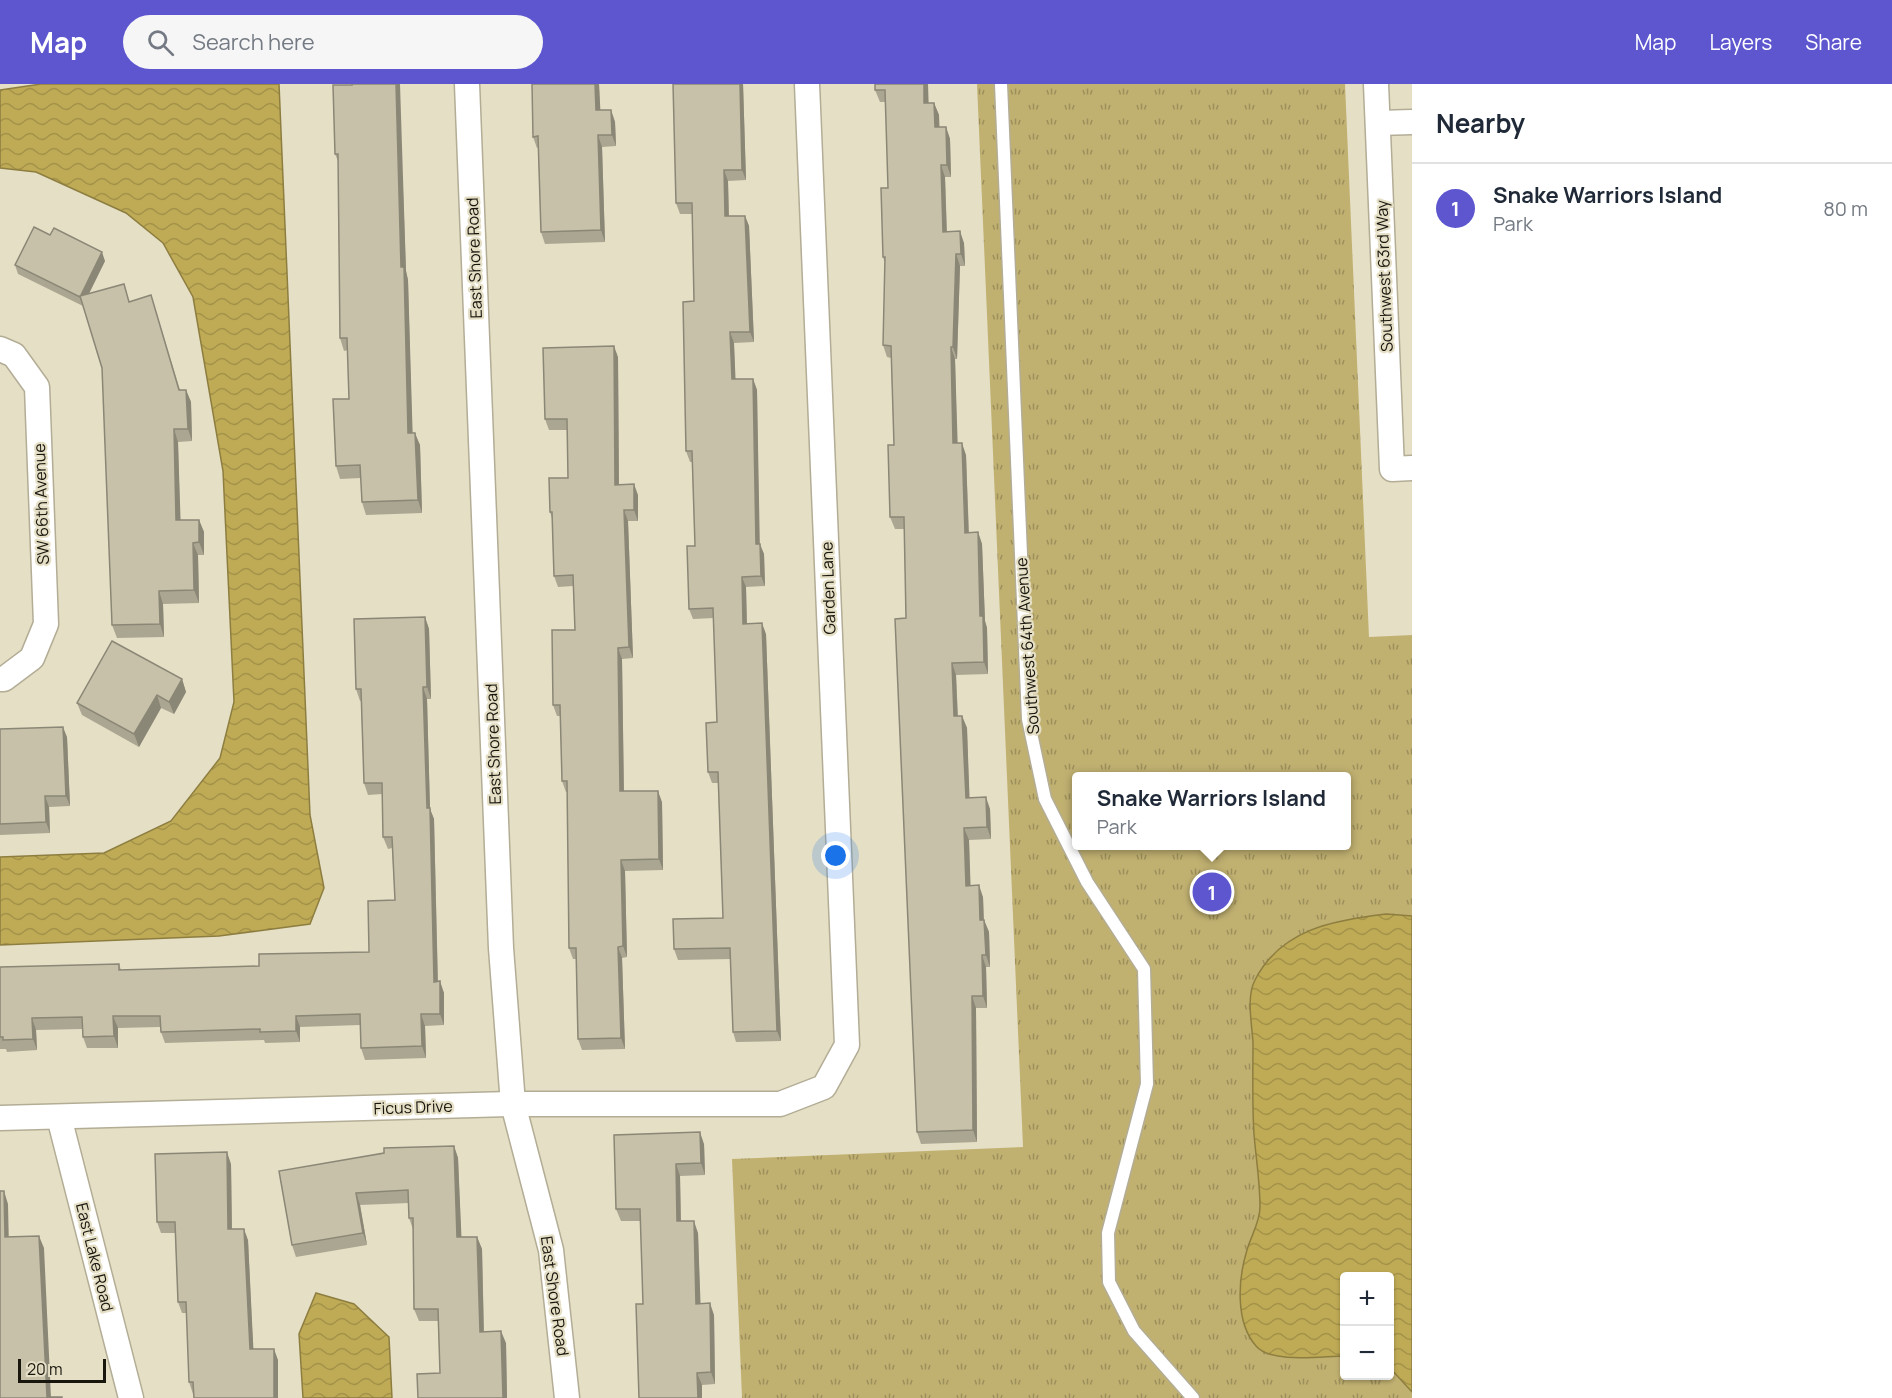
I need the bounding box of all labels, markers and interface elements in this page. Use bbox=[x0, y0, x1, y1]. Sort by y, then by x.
search box bbox=[123, 15, 543, 69]
text: Map bbox=[30, 23, 87, 61]
icon: search bbox=[144, 26, 177, 59]
text: Search here bbox=[192, 27, 315, 57]
text: Map bbox=[1635, 28, 1676, 56]
text: Layers bbox=[1709, 28, 1772, 56]
text: Share bbox=[1805, 28, 1862, 56]
text: Nearby bbox=[1436, 105, 1525, 141]
text: Snake Warriors Island bbox=[1493, 180, 1722, 210]
text: 1 bbox=[1451, 195, 1460, 222]
text: 80 m bbox=[1823, 195, 1868, 222]
street label: East Shore Road bbox=[461, 197, 487, 319]
street label: Southwest 63rd Way bbox=[1370, 199, 1398, 352]
text: Park bbox=[1493, 210, 1533, 237]
street label: SW 66th Avenue bbox=[28, 443, 54, 565]
street label: Garden Lane bbox=[815, 541, 841, 635]
street label: Southwest 64th Avenue bbox=[1010, 557, 1044, 735]
street label: East Shore Road bbox=[480, 683, 506, 805]
popup bbox=[1072, 772, 1351, 850]
text: Snake Warriors Island bbox=[1097, 783, 1326, 813]
text: Park bbox=[1097, 813, 1137, 840]
your location bbox=[821, 841, 850, 870]
pin: 1 bbox=[1192, 870, 1232, 914]
street label: Ficus Drive bbox=[373, 1095, 453, 1119]
street label: East Lake Road bbox=[71, 1200, 119, 1314]
street label: East Shore Road bbox=[536, 1235, 574, 1357]
map controls bbox=[1340, 1272, 1394, 1380]
button: + bbox=[1340, 1272, 1394, 1326]
button: − bbox=[1340, 1326, 1394, 1380]
scale bar bbox=[18, 1356, 106, 1384]
text: 20 m bbox=[27, 1358, 63, 1380]

